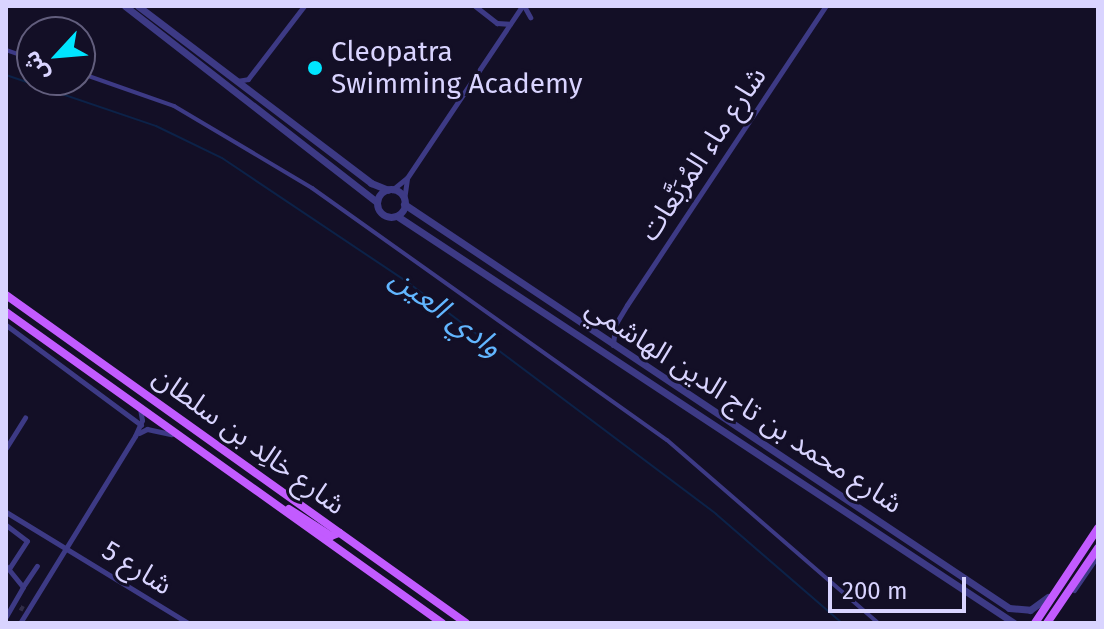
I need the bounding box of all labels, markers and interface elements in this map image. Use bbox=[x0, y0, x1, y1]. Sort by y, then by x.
north arrow bbox=[16, 16, 96, 96]
place label: Cleopatra Swimming Academy bbox=[331, 35, 582, 101]
text: ش bbox=[17, 46, 55, 85]
marker: Cleopatra Swimming Academy bbox=[306, 59, 324, 77]
street label: شارع ماء المُرَبَّعات bbox=[633, 61, 773, 247]
water label: وادي العين bbox=[383, 259, 509, 365]
street label: شارع محمد بن تاج الدين الهاشمي bbox=[580, 291, 908, 521]
street label: شارع خالِد بن سلطان bbox=[146, 360, 352, 522]
street label: شارع 5 bbox=[96, 534, 178, 602]
scale bar bbox=[832, 561, 970, 611]
text: 200 m bbox=[842, 577, 908, 605]

